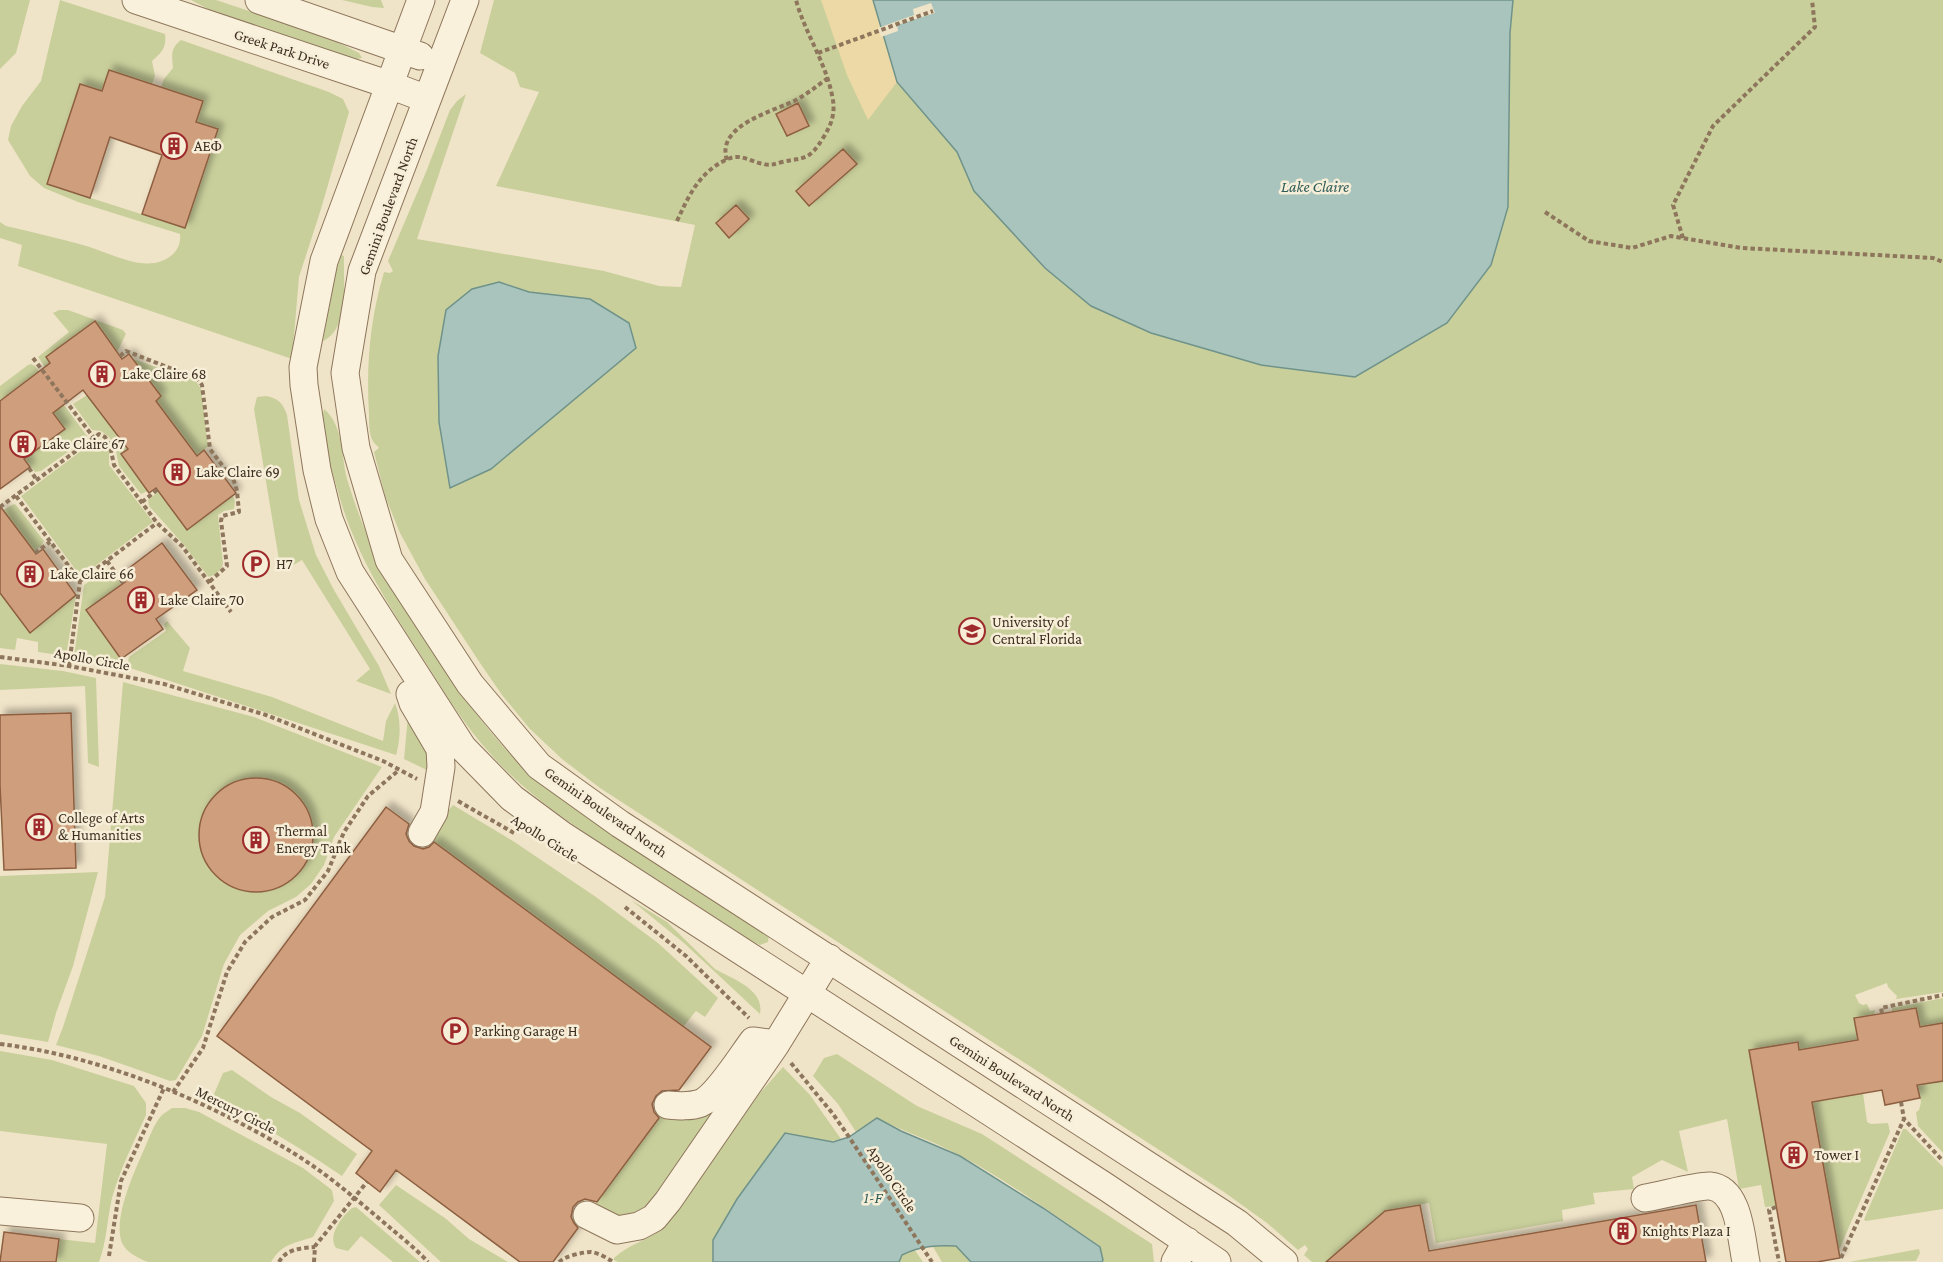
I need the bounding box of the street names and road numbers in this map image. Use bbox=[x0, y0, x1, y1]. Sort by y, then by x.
street label: Greek Park Drive bbox=[232, 26, 332, 72]
street label: Gemini Boulevard North bbox=[356, 135, 420, 277]
street label: Apollo Circle bbox=[53, 644, 131, 675]
street label: Gemini Boulevard North bbox=[542, 764, 670, 860]
street label: Apollo Circle bbox=[508, 811, 582, 866]
street label: Gemini Boulevard North bbox=[946, 1032, 1078, 1124]
street label: Mercury Circle bbox=[193, 1083, 279, 1138]
street label: Apollo Circle bbox=[863, 1143, 920, 1216]

